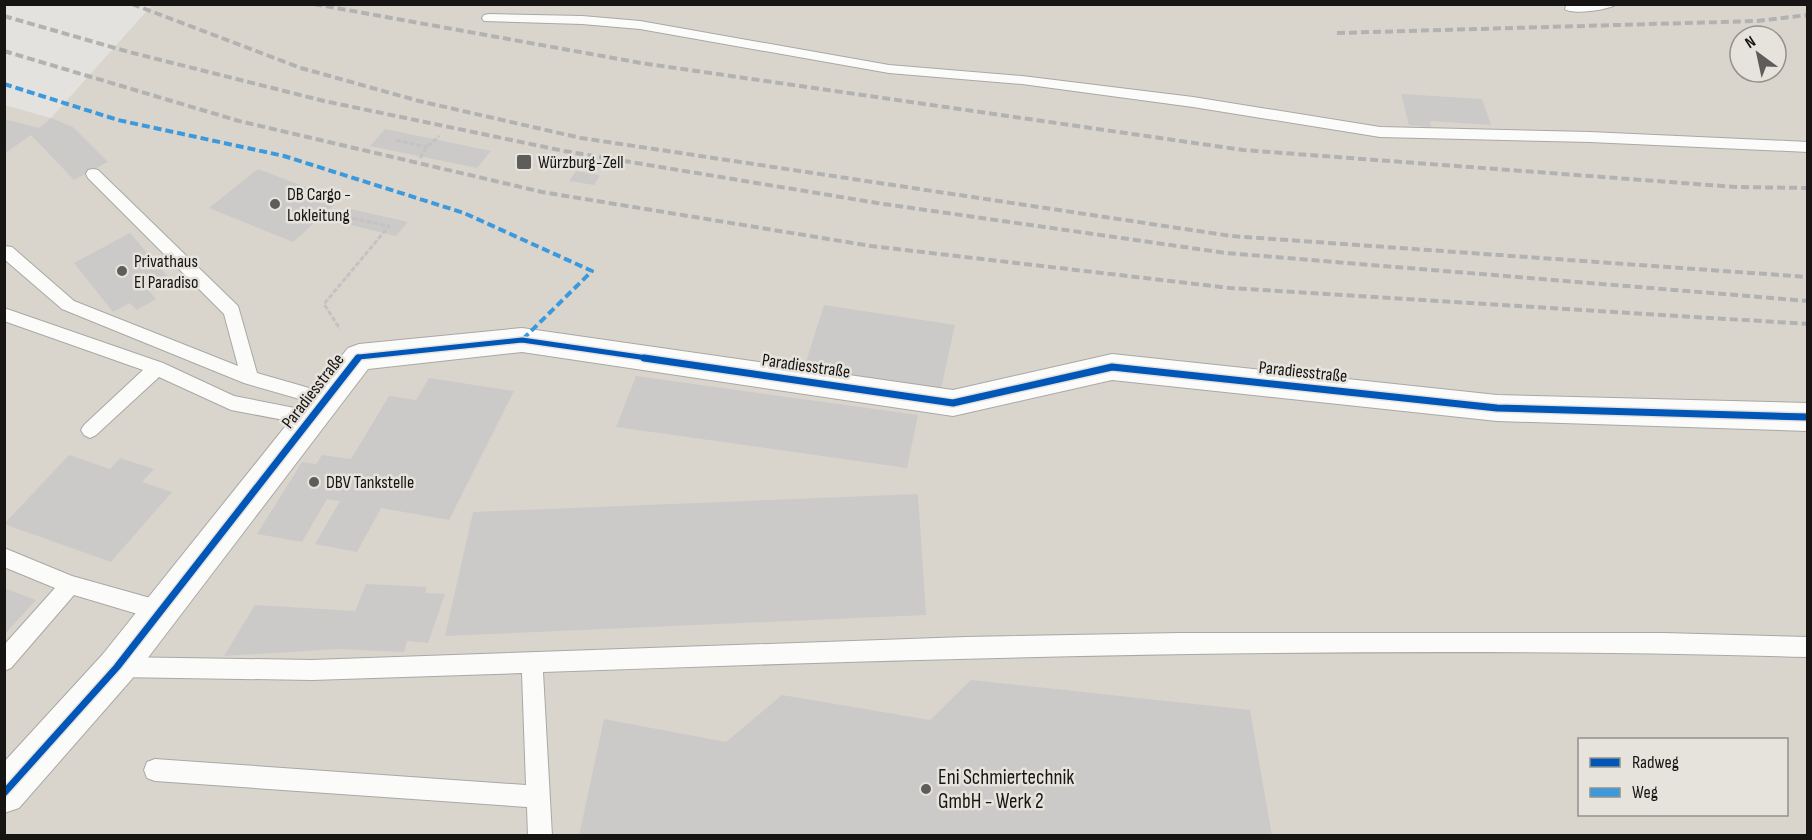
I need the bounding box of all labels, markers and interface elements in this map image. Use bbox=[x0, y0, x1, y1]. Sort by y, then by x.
north arrow bbox=[1728, 24, 1788, 84]
text: N bbox=[1742, 32, 1759, 53]
place label: Würzburg-Zell bbox=[538, 152, 624, 173]
marker: Würzburg-Zell bbox=[515, 153, 533, 171]
place label: DB Cargo - Lokleitung bbox=[287, 184, 351, 226]
marker: DB Cargo - Lokleitung bbox=[268, 197, 282, 211]
place label: Privathaus El Paradiso bbox=[134, 251, 199, 293]
marker: Privathaus El Paradiso bbox=[115, 264, 129, 278]
street label: Paradiesstraße bbox=[277, 349, 349, 433]
street label: Paradiesstraße bbox=[760, 349, 852, 383]
street label: Paradiesstraße bbox=[1258, 357, 1348, 387]
place label: DBV Tankstelle bbox=[326, 472, 414, 493]
marker: DBV Tankstelle bbox=[307, 475, 321, 489]
legend bbox=[1578, 738, 1788, 816]
text: Radweg bbox=[1632, 752, 1679, 773]
place label: Eni Schmiertechnik GmbH - Werk 2 bbox=[938, 765, 1074, 814]
marker: Eni Schmiertechnik GmbH - Werk 2 bbox=[919, 782, 933, 796]
text: Weg bbox=[1632, 782, 1658, 803]

